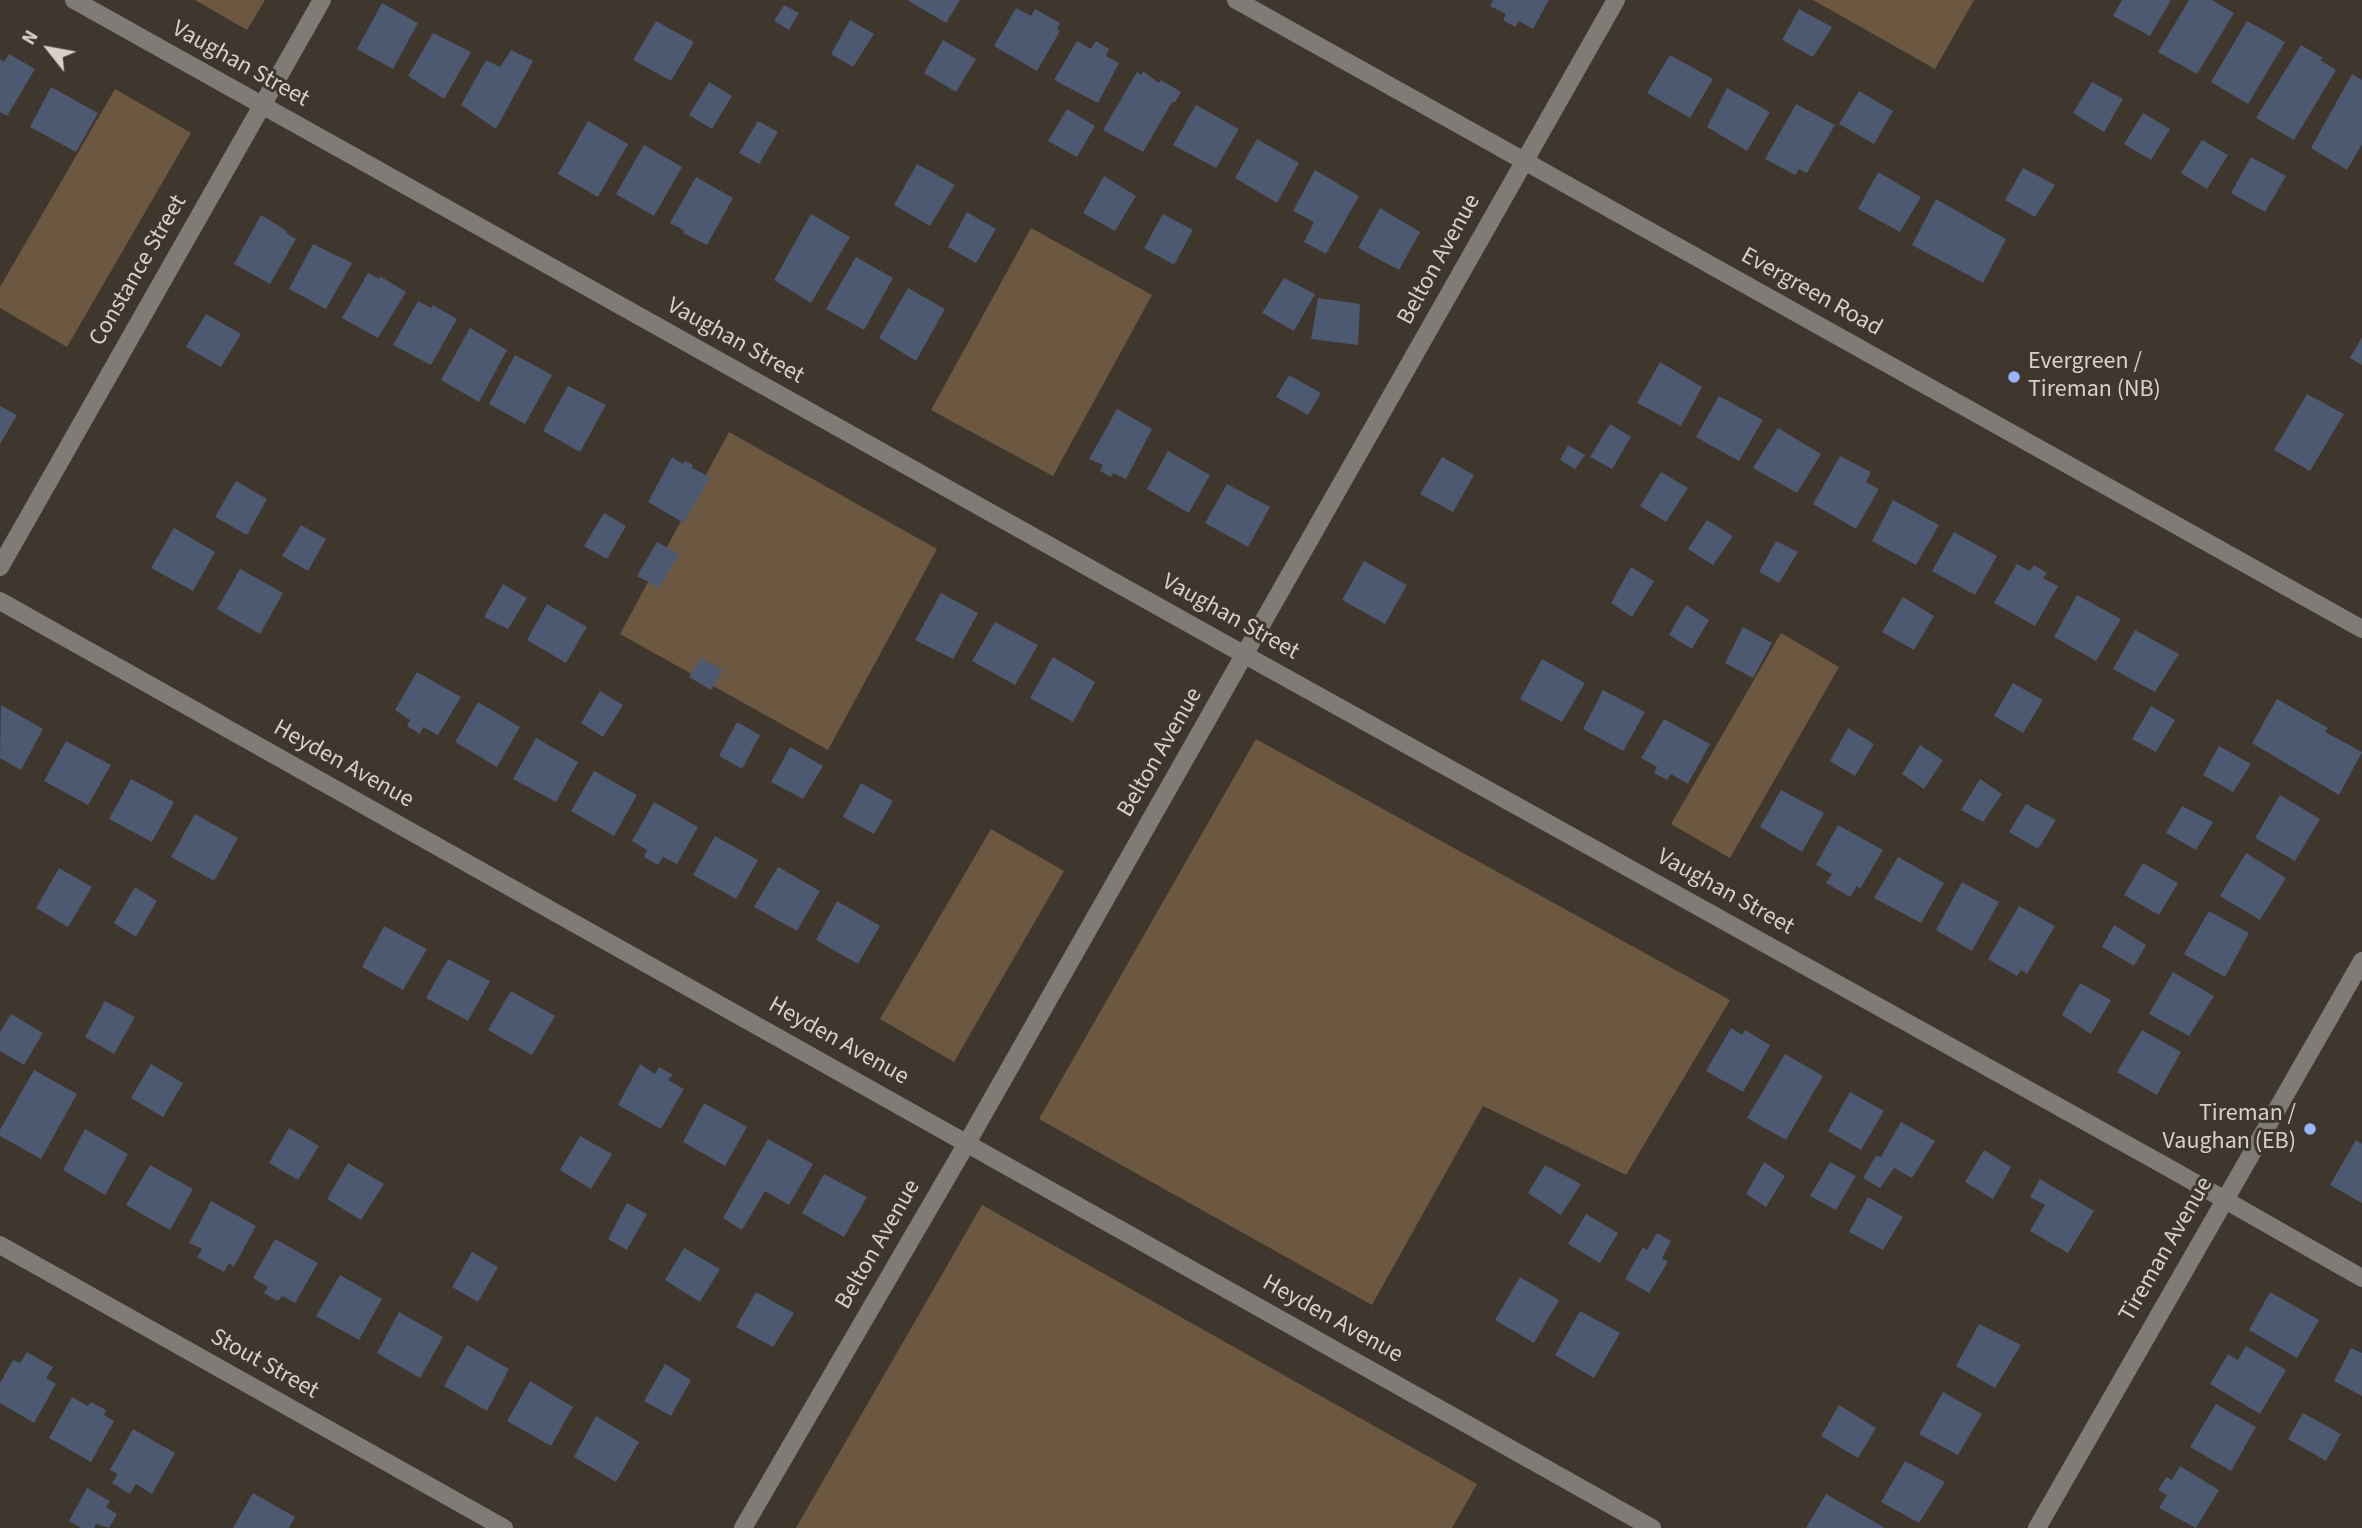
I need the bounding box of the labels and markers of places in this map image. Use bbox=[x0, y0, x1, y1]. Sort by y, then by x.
place label: Evergreen / Tireman (NB) bbox=[2028, 349, 2161, 405]
marker: Evergreen / Tireman (NB) bbox=[2006, 369, 2022, 385]
place label: Tireman / Vaughan (EB) bbox=[2163, 1101, 2296, 1157]
marker: Tireman / Vaughan (EB) bbox=[2302, 1121, 2318, 1137]

